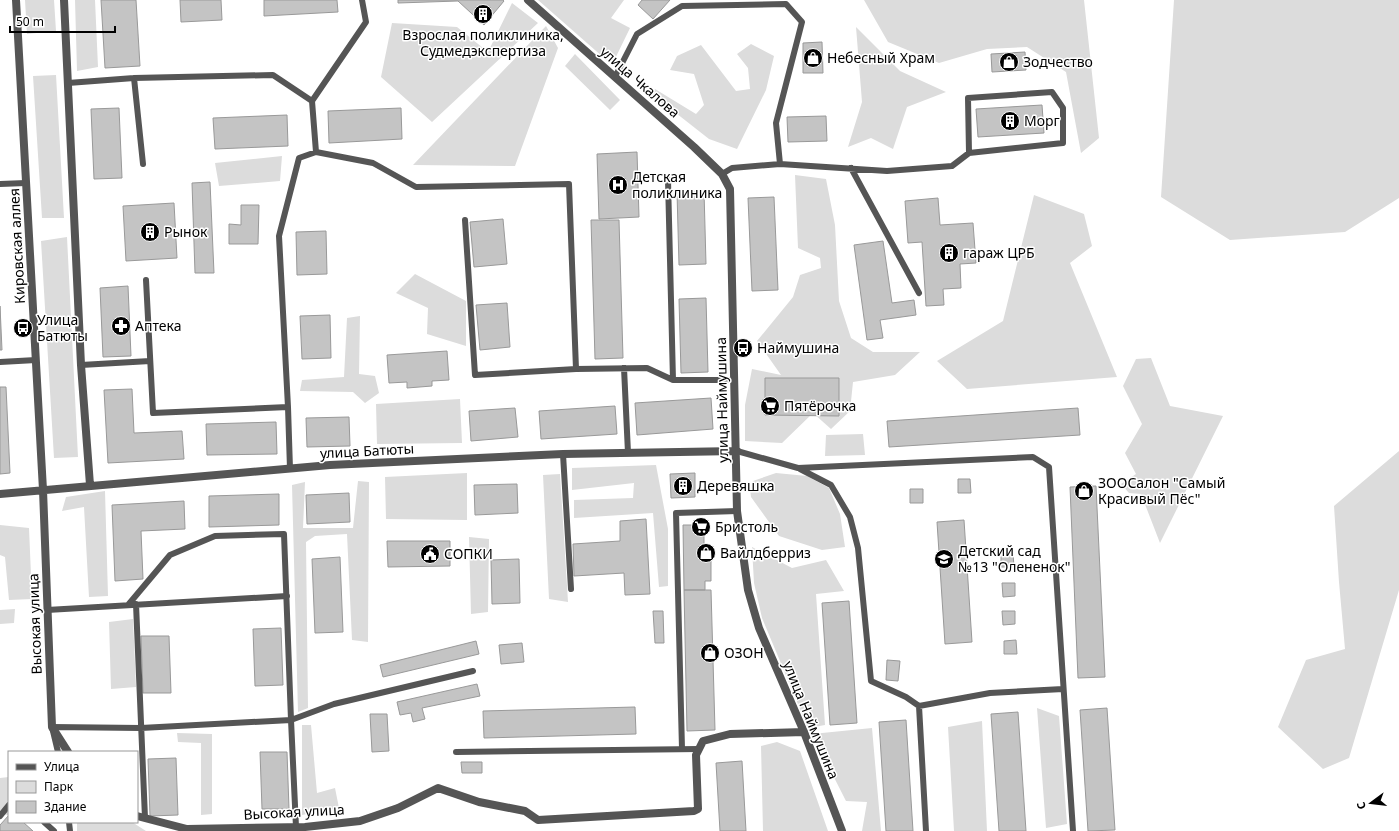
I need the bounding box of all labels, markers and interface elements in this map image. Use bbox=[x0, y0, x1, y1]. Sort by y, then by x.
building icon: Взрослая поликлиника, Судмедэкспертиза bbox=[472, 3, 494, 25]
scale bar bbox=[10, 8, 115, 34]
text: 50 m bbox=[16, 13, 44, 30]
place label: Взрослая поликлиника, Судмедэкспертиза bbox=[402, 25, 564, 60]
street label: улица Чкалова bbox=[596, 42, 684, 122]
shop icon: Небесный Храм bbox=[802, 47, 824, 69]
place label: Небесный Храм bbox=[827, 48, 935, 67]
shop icon: Зодчество bbox=[998, 51, 1020, 73]
place label: Зодчество bbox=[1023, 52, 1093, 71]
building icon: Морг bbox=[999, 110, 1021, 132]
place label: Морг bbox=[1024, 111, 1060, 130]
place label: Детская поликлиника bbox=[632, 167, 722, 202]
hospital icon: Детская поликлиника bbox=[607, 174, 629, 196]
street label: Кировская аллея bbox=[4, 188, 29, 304]
building icon: Рынок bbox=[139, 221, 161, 243]
place label: Рынок bbox=[164, 222, 208, 241]
building icon: гараж ЦРБ bbox=[938, 242, 960, 264]
place label: гараж ЦРБ bbox=[963, 243, 1035, 262]
place label: Улица Батюты bbox=[37, 310, 88, 345]
pharmacy icon: Аптека bbox=[110, 315, 132, 337]
place label: Аптека bbox=[135, 316, 181, 335]
bus stop icon: Улица Батюты bbox=[12, 317, 34, 339]
street label: улица Наймушина bbox=[711, 337, 732, 463]
bus stop icon: Наймушина bbox=[732, 337, 754, 359]
place label: Наймушина bbox=[757, 338, 839, 357]
supermarket icon: Пятёрочка bbox=[759, 395, 781, 417]
place label: Пятёрочка bbox=[784, 396, 856, 415]
street label: улица Батюты bbox=[319, 439, 415, 462]
place label: ЗООСалон "Самый Красивый Пёс" bbox=[1098, 473, 1225, 508]
building icon: Деревяшка bbox=[672, 475, 694, 497]
place label: Деревяшка bbox=[697, 476, 775, 495]
shop icon: ЗООСалон "Самый Красивый Пёс" bbox=[1073, 480, 1095, 502]
supermarket icon: Бристоль bbox=[690, 516, 712, 538]
place label: Бристоль bbox=[715, 517, 778, 536]
place label: Детский сад №13 "Олененок" bbox=[958, 541, 1070, 576]
shop icon: Вайлдберриз bbox=[695, 542, 717, 564]
public building icon: СОПКИ bbox=[419, 543, 441, 565]
place label: Вайлдберриз bbox=[720, 543, 811, 562]
place label: СОПКИ bbox=[444, 544, 493, 563]
school or university icon: Детский сад №13 "Олененок" bbox=[933, 548, 955, 570]
street label: Высокая улица bbox=[23, 573, 46, 675]
shop icon: ОЗОН bbox=[699, 642, 721, 664]
place label: ОЗОН bbox=[724, 643, 764, 662]
street label: улица Наймушина bbox=[779, 658, 844, 782]
legend bbox=[8, 751, 138, 823]
text: Улица bbox=[44, 758, 79, 775]
text: Парк bbox=[44, 778, 74, 795]
north arrow bbox=[1351, 783, 1391, 823]
text: Здание bbox=[44, 798, 87, 815]
street label: Высокая улица bbox=[243, 799, 345, 824]
text: С bbox=[1353, 800, 1369, 811]

